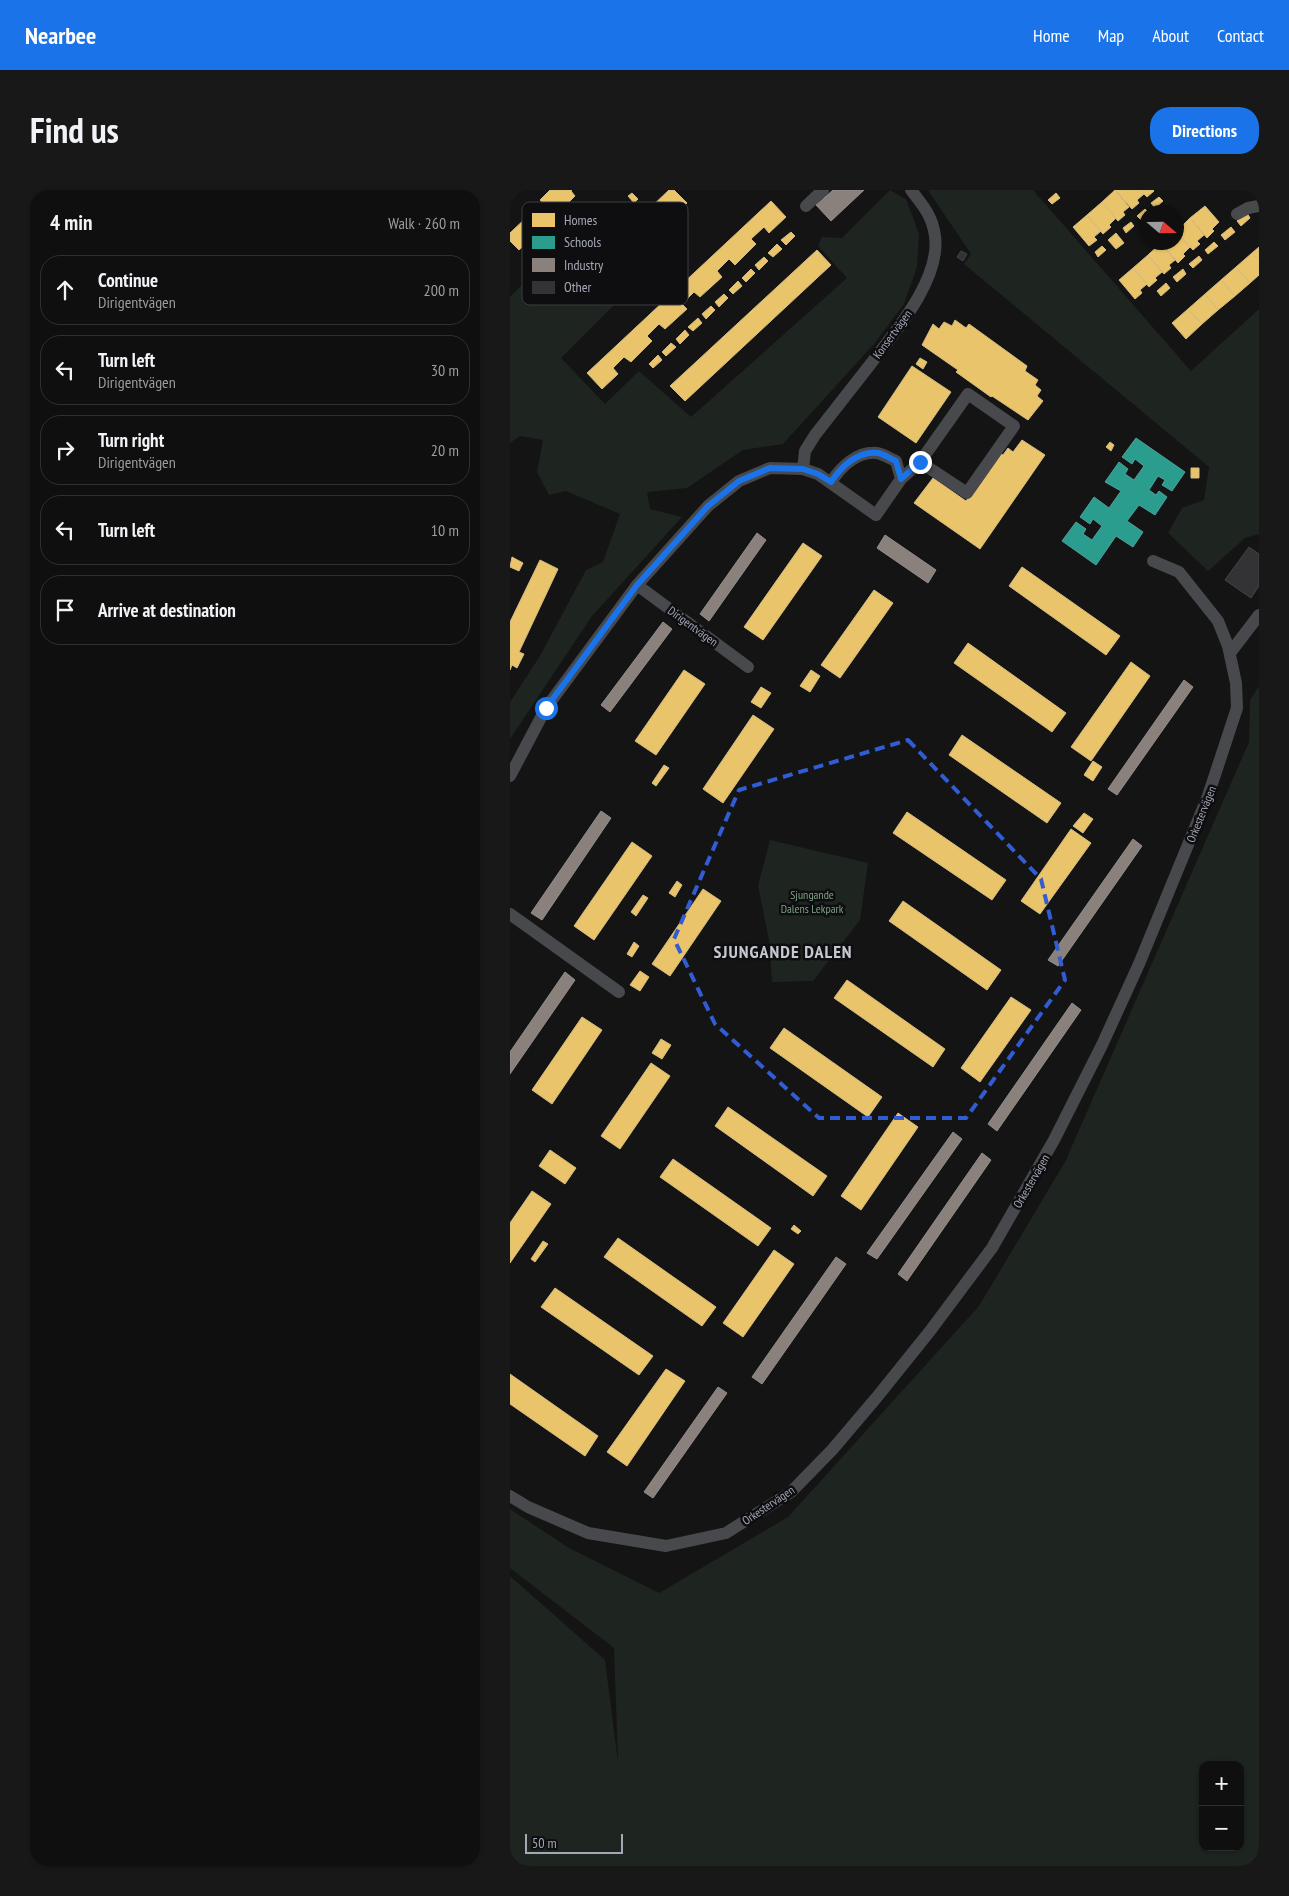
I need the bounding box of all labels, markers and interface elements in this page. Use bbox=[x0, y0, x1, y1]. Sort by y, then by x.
text: Nearbee bbox=[25, 20, 96, 51]
text: Home bbox=[1033, 24, 1070, 47]
text: Map bbox=[1098, 24, 1124, 47]
text: About bbox=[1152, 24, 1189, 47]
text: Contact bbox=[1217, 24, 1264, 47]
text: Find us bbox=[30, 107, 119, 153]
button: Directions bbox=[1150, 107, 1259, 154]
legend bbox=[522, 202, 688, 305]
north arrow bbox=[1139, 205, 1184, 250]
text: 4 min bbox=[50, 209, 92, 236]
text: Homes bbox=[564, 211, 597, 229]
text: Walk · 260 m bbox=[388, 213, 460, 233]
text: Schools bbox=[564, 233, 601, 251]
text: Industry bbox=[564, 256, 604, 274]
text: Continue bbox=[98, 268, 158, 292]
icon: ahead bbox=[51, 276, 79, 304]
text: Other bbox=[564, 278, 591, 296]
text: 200 m bbox=[424, 280, 459, 300]
text: Dirigentvägen bbox=[98, 292, 176, 312]
street label: Konsertvägen bbox=[869, 307, 915, 361]
text: Turn left bbox=[98, 348, 155, 372]
icon: left bbox=[51, 356, 79, 384]
text: 30 m bbox=[431, 360, 459, 380]
text: Dirigentvägen bbox=[98, 372, 176, 392]
text: Turn right bbox=[98, 428, 164, 452]
icon: right bbox=[51, 436, 79, 464]
text: 20 m bbox=[431, 440, 459, 460]
route end bbox=[909, 451, 932, 474]
text: Dirigentvägen bbox=[98, 452, 176, 472]
icon: left bbox=[51, 516, 79, 544]
text: Turn left bbox=[98, 518, 155, 542]
text: 10 m bbox=[431, 520, 459, 540]
icon: arrive bbox=[51, 596, 79, 624]
text: Arrive at destination bbox=[98, 598, 236, 622]
street label: Dirigentvägen bbox=[665, 603, 721, 649]
route start bbox=[535, 697, 558, 720]
street label: Orkestervägen bbox=[1183, 783, 1219, 845]
park label: Sjungande Dalens Lekpark bbox=[781, 887, 844, 916]
district label: SJUNGANDE DALEN bbox=[713, 940, 853, 963]
street label: Orkestervägen bbox=[1010, 1151, 1052, 1211]
street label: Orkestervägen bbox=[739, 1482, 797, 1528]
map controls bbox=[1199, 1761, 1244, 1851]
button: + bbox=[1199, 1761, 1244, 1806]
button: − bbox=[1199, 1806, 1244, 1851]
scale bar bbox=[525, 1831, 622, 1854]
text: 50 m bbox=[532, 1834, 557, 1852]

